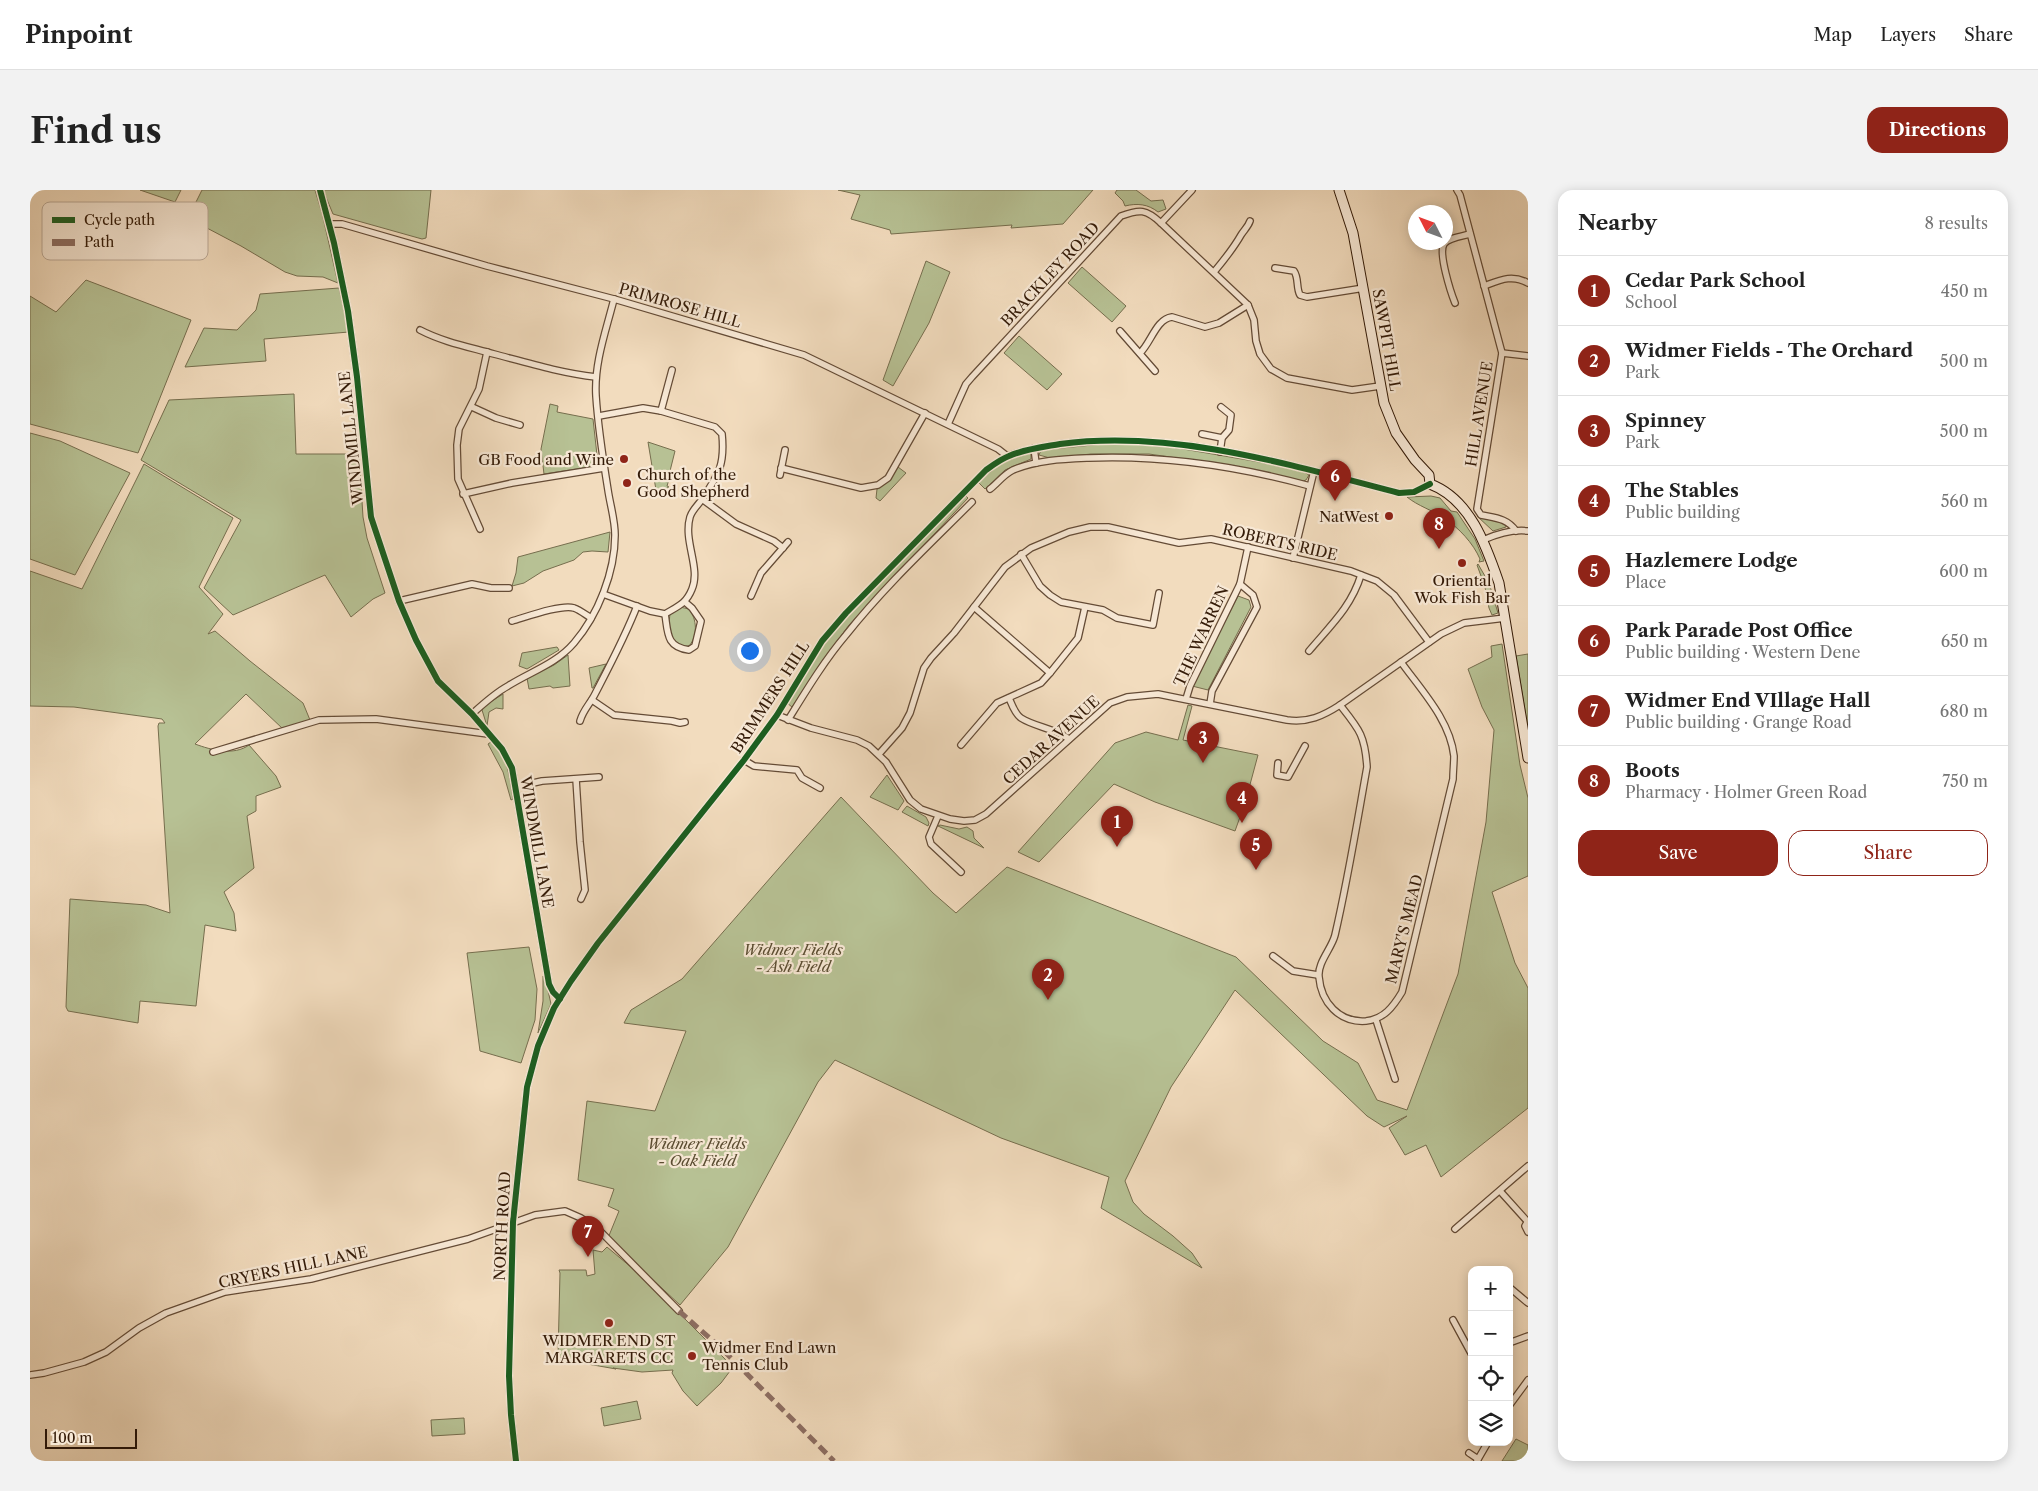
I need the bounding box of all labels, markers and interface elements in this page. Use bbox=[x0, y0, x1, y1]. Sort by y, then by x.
text: Pinpoint bbox=[25, 20, 132, 49]
text: Map bbox=[1814, 24, 1852, 46]
text: Layers bbox=[1880, 24, 1936, 46]
text: Share bbox=[1964, 24, 2013, 46]
button: Directions bbox=[1867, 107, 2008, 153]
text: Find us bbox=[30, 109, 162, 152]
legend bbox=[42, 202, 208, 260]
north arrow bbox=[1408, 205, 1453, 250]
text: Nearby bbox=[1578, 210, 1657, 235]
text: Cycle path bbox=[84, 211, 155, 229]
text: 8 results bbox=[1925, 213, 1988, 233]
street label: BRACKLEY ROAD bbox=[997, 218, 1103, 330]
text: Path bbox=[84, 233, 114, 251]
text: Cedar Park School bbox=[1625, 269, 1806, 292]
street label: PRIMROSE HILL bbox=[617, 278, 743, 332]
text: 1 bbox=[1590, 281, 1598, 301]
text: 450 m bbox=[1941, 281, 1988, 301]
street label: SAWPIT HILL bbox=[1369, 287, 1405, 393]
text: School bbox=[1625, 292, 1677, 312]
text: Widmer Fields - The Orchard bbox=[1625, 339, 1913, 362]
text: 2 bbox=[1589, 351, 1599, 371]
text: 500 m bbox=[1940, 351, 1988, 371]
street label: HILL AVENUE bbox=[1461, 360, 1497, 468]
text: Park bbox=[1625, 362, 1660, 382]
street label: WINDMILL LANE bbox=[335, 370, 368, 507]
text: Spinney bbox=[1625, 409, 1705, 432]
text: 3 bbox=[1589, 421, 1599, 441]
text: 500 m bbox=[1940, 421, 1988, 441]
text: Park bbox=[1625, 432, 1660, 452]
place label: GB Food and Wine bbox=[478, 450, 614, 469]
marker: GB Food and Wine bbox=[618, 453, 630, 465]
pin: 6 bbox=[1319, 460, 1351, 501]
place label: Church of the Good Shepherd bbox=[637, 465, 750, 501]
marker: Church of the Good Shepherd bbox=[621, 477, 633, 489]
text: The Stables bbox=[1625, 479, 1739, 502]
text: 4 bbox=[1589, 491, 1599, 511]
text: 560 m bbox=[1941, 491, 1988, 511]
text: Public building bbox=[1625, 502, 1740, 522]
place label: NatWest bbox=[1319, 507, 1380, 526]
pin: 8 bbox=[1423, 508, 1455, 549]
marker: NatWest bbox=[1383, 510, 1395, 522]
street label: ROBERTS RIDE bbox=[1221, 520, 1339, 564]
text: Hazlemere Lodge bbox=[1625, 549, 1798, 572]
marker: Oriental Wok Fish Bar bbox=[1456, 557, 1468, 569]
text: 5 bbox=[1590, 561, 1598, 581]
text: 600 m bbox=[1939, 561, 1988, 581]
place label: Oriental Wok Fish Bar bbox=[1413, 571, 1510, 607]
text: Place bbox=[1625, 572, 1666, 592]
street label: THE WARREN bbox=[1169, 583, 1233, 689]
text: Park Parade Post Office bbox=[1625, 619, 1853, 642]
text: 6 bbox=[1589, 631, 1599, 651]
text: 650 m bbox=[1941, 631, 1988, 651]
street label: BRIMMERS HILL bbox=[727, 637, 813, 757]
your location bbox=[737, 638, 763, 664]
text: Public building · Western Dene bbox=[1625, 642, 1861, 662]
text: Widmer End VIllage Hall bbox=[1625, 689, 1870, 712]
street label: CEDAR AVENUE bbox=[999, 692, 1103, 788]
text: 7 bbox=[1590, 701, 1598, 721]
text: 680 m bbox=[1940, 701, 1988, 721]
text: Public building · Grange Road bbox=[1625, 712, 1852, 732]
pin: 3 bbox=[1187, 722, 1219, 763]
text: Boots bbox=[1625, 759, 1680, 782]
text: 8 bbox=[1589, 771, 1599, 791]
text: 750 m bbox=[1942, 771, 1988, 791]
street label: WINDMILL LANE bbox=[516, 773, 558, 910]
pin: 4 bbox=[1226, 782, 1258, 823]
text: Pharmacy · Holmer Green Road bbox=[1625, 782, 1867, 802]
pin: 1 bbox=[1101, 806, 1133, 847]
pin: 5 bbox=[1240, 829, 1272, 870]
button: Save bbox=[1578, 830, 1778, 876]
button: Share bbox=[1788, 830, 1988, 876]
street label: MARY'S MEAD bbox=[1381, 872, 1427, 986]
park label: Widmer Fields - Ash Field bbox=[743, 940, 843, 976]
pin: 2 bbox=[1032, 959, 1064, 1000]
park label: Widmer Fields - Oak Field bbox=[647, 1134, 747, 1170]
street label: NORTH ROAD bbox=[490, 1171, 514, 1281]
pin: 7 bbox=[572, 1216, 604, 1257]
street label: CRYERS HILL LANE bbox=[217, 1242, 369, 1292]
map controls bbox=[1468, 1266, 1513, 1446]
button: + bbox=[1468, 1266, 1513, 1311]
button: − bbox=[1468, 1311, 1513, 1356]
marker: WIDMER END ST MARGARETS CC bbox=[603, 1317, 615, 1329]
place label: WIDMER END ST MARGARETS CC bbox=[542, 1331, 676, 1367]
place label: Widmer End Lawn Tennis Club bbox=[701, 1338, 837, 1374]
marker: Widmer End Lawn Tennis Club bbox=[686, 1350, 698, 1362]
button: locate bbox=[1468, 1356, 1513, 1401]
button: layers bbox=[1468, 1401, 1513, 1446]
scale bar bbox=[45, 1426, 138, 1449]
text: 100 m bbox=[52, 1429, 92, 1447]

